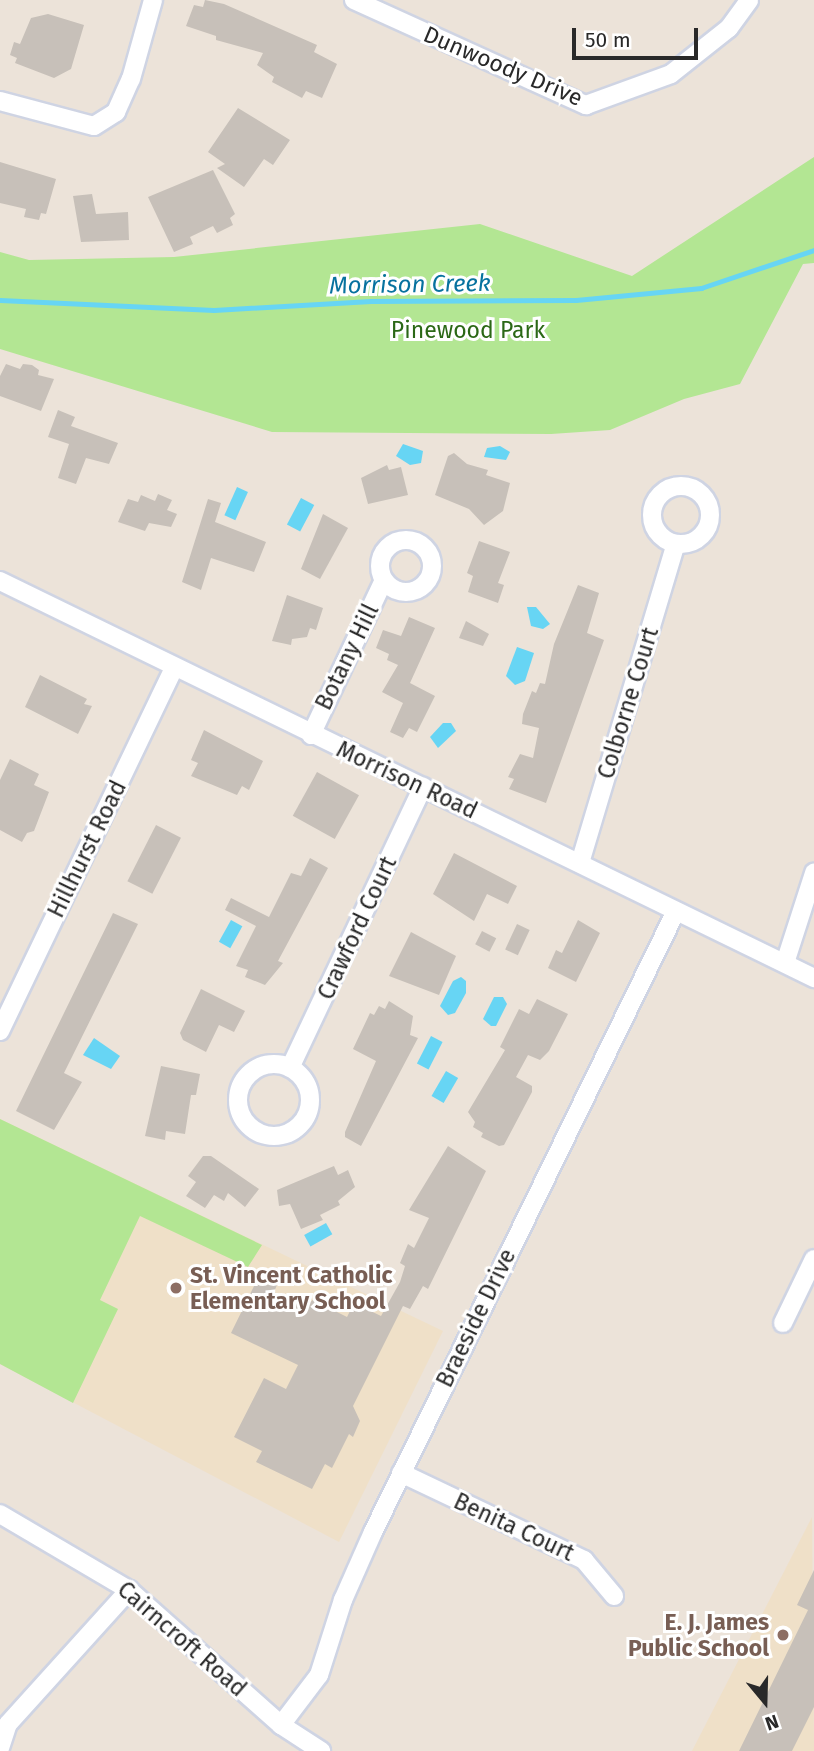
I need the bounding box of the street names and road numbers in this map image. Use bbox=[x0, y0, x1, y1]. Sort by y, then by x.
street label: Dunwoody Drive bbox=[419, 20, 587, 112]
street label: Botany Hill bbox=[310, 600, 384, 714]
street label: Colborne Court bbox=[592, 624, 664, 782]
street label: Morrison Road bbox=[332, 735, 482, 825]
street label: Hillhurst Road bbox=[42, 776, 132, 922]
street label: Crawford Court bbox=[312, 852, 402, 1004]
street label: Braeside Drive bbox=[431, 1244, 521, 1392]
street label: Benita Court bbox=[449, 1487, 579, 1567]
street label: Cairncroft Road bbox=[112, 1576, 252, 1702]

